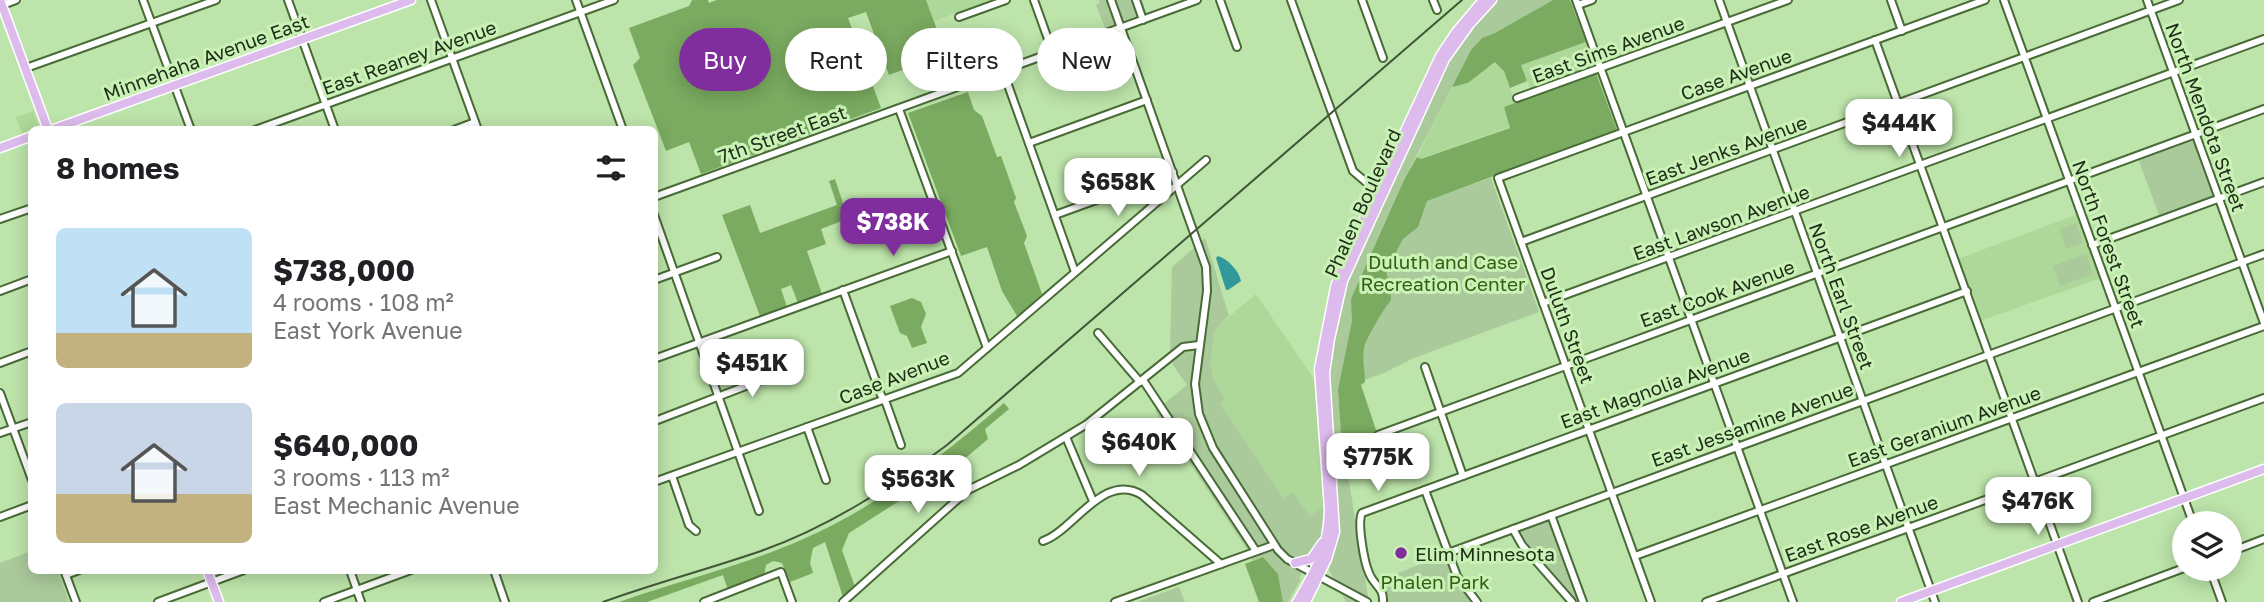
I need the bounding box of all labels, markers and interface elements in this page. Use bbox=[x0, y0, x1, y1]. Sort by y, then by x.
street label: Minnehaha Avenue East bbox=[100, 9, 312, 105]
street label: East Sims Avenue bbox=[1529, 11, 1687, 87]
street label: East Reaney Avenue bbox=[319, 15, 499, 99]
street label: North Mendota Street bbox=[2161, 20, 2251, 214]
chip: Buy bbox=[679, 28, 771, 91]
chip: Rent bbox=[785, 28, 887, 91]
chip: Filters bbox=[901, 28, 1023, 91]
chip: New bbox=[1037, 28, 1136, 91]
street label: Case Avenue bbox=[1677, 43, 1795, 105]
street label: 7th Street East bbox=[715, 100, 849, 168]
pin: $444K bbox=[1850, 100, 1948, 159]
text: $444K bbox=[1861, 108, 1937, 136]
street label: East Jenks Avenue bbox=[1642, 110, 1810, 190]
street label: Phalen Boulevard bbox=[1319, 125, 1405, 281]
icon: filters bbox=[592, 149, 630, 187]
text: 8 homes bbox=[56, 150, 180, 186]
street label: North Forest Street bbox=[2068, 157, 2150, 331]
pin: $658K bbox=[1069, 158, 1167, 218]
text: $658K bbox=[1080, 167, 1156, 195]
street label: East Lawson Avenue bbox=[1629, 179, 1813, 265]
pin: $738K bbox=[844, 198, 942, 258]
text: $738K bbox=[856, 207, 930, 235]
street label: North Earl Street bbox=[1805, 220, 1879, 372]
park label: Duluth and Case Recreation Center bbox=[1361, 250, 1526, 295]
text: $738,000 bbox=[273, 252, 415, 288]
street label: East Cook Avenue bbox=[1637, 254, 1797, 332]
icon: home bbox=[112, 256, 196, 340]
street label: Duluth Street bbox=[1536, 263, 1600, 387]
text: 4 rooms · 108 m² bbox=[273, 288, 454, 316]
text: East York Avenue bbox=[273, 316, 463, 344]
pin: $451K bbox=[703, 340, 801, 399]
street label: East Magnolia Avenue bbox=[1557, 343, 1753, 433]
street label: Case Avenue bbox=[835, 345, 953, 409]
text: $451K bbox=[716, 348, 788, 376]
street label: East Jessamine Avenue bbox=[1648, 377, 1856, 471]
street label: East Geranium Avenue bbox=[1844, 380, 2044, 472]
pin: $640K bbox=[1090, 419, 1188, 478]
text: $640,000 bbox=[273, 427, 419, 463]
text: $640K bbox=[1101, 427, 1177, 455]
icon: home bbox=[112, 431, 196, 515]
pin: $775K bbox=[1329, 434, 1427, 493]
text: $775K bbox=[1342, 442, 1414, 470]
pin: $563K bbox=[869, 456, 967, 515]
text: 3 rooms · 113 m² bbox=[273, 463, 450, 491]
text: $563K bbox=[881, 464, 955, 492]
pin: $476K bbox=[1989, 477, 2087, 537]
text: $476K bbox=[2001, 486, 2075, 514]
street label: East Rose Avenue bbox=[1781, 490, 1941, 566]
text: East Mechanic Avenue bbox=[273, 491, 520, 519]
map controls bbox=[2172, 511, 2242, 581]
button: layers bbox=[2172, 511, 2242, 581]
place label: Elim Minnesota bbox=[1415, 542, 1555, 565]
marker: Elim Minnesota bbox=[1393, 545, 1409, 561]
park label: Phalen Park bbox=[1380, 570, 1490, 593]

